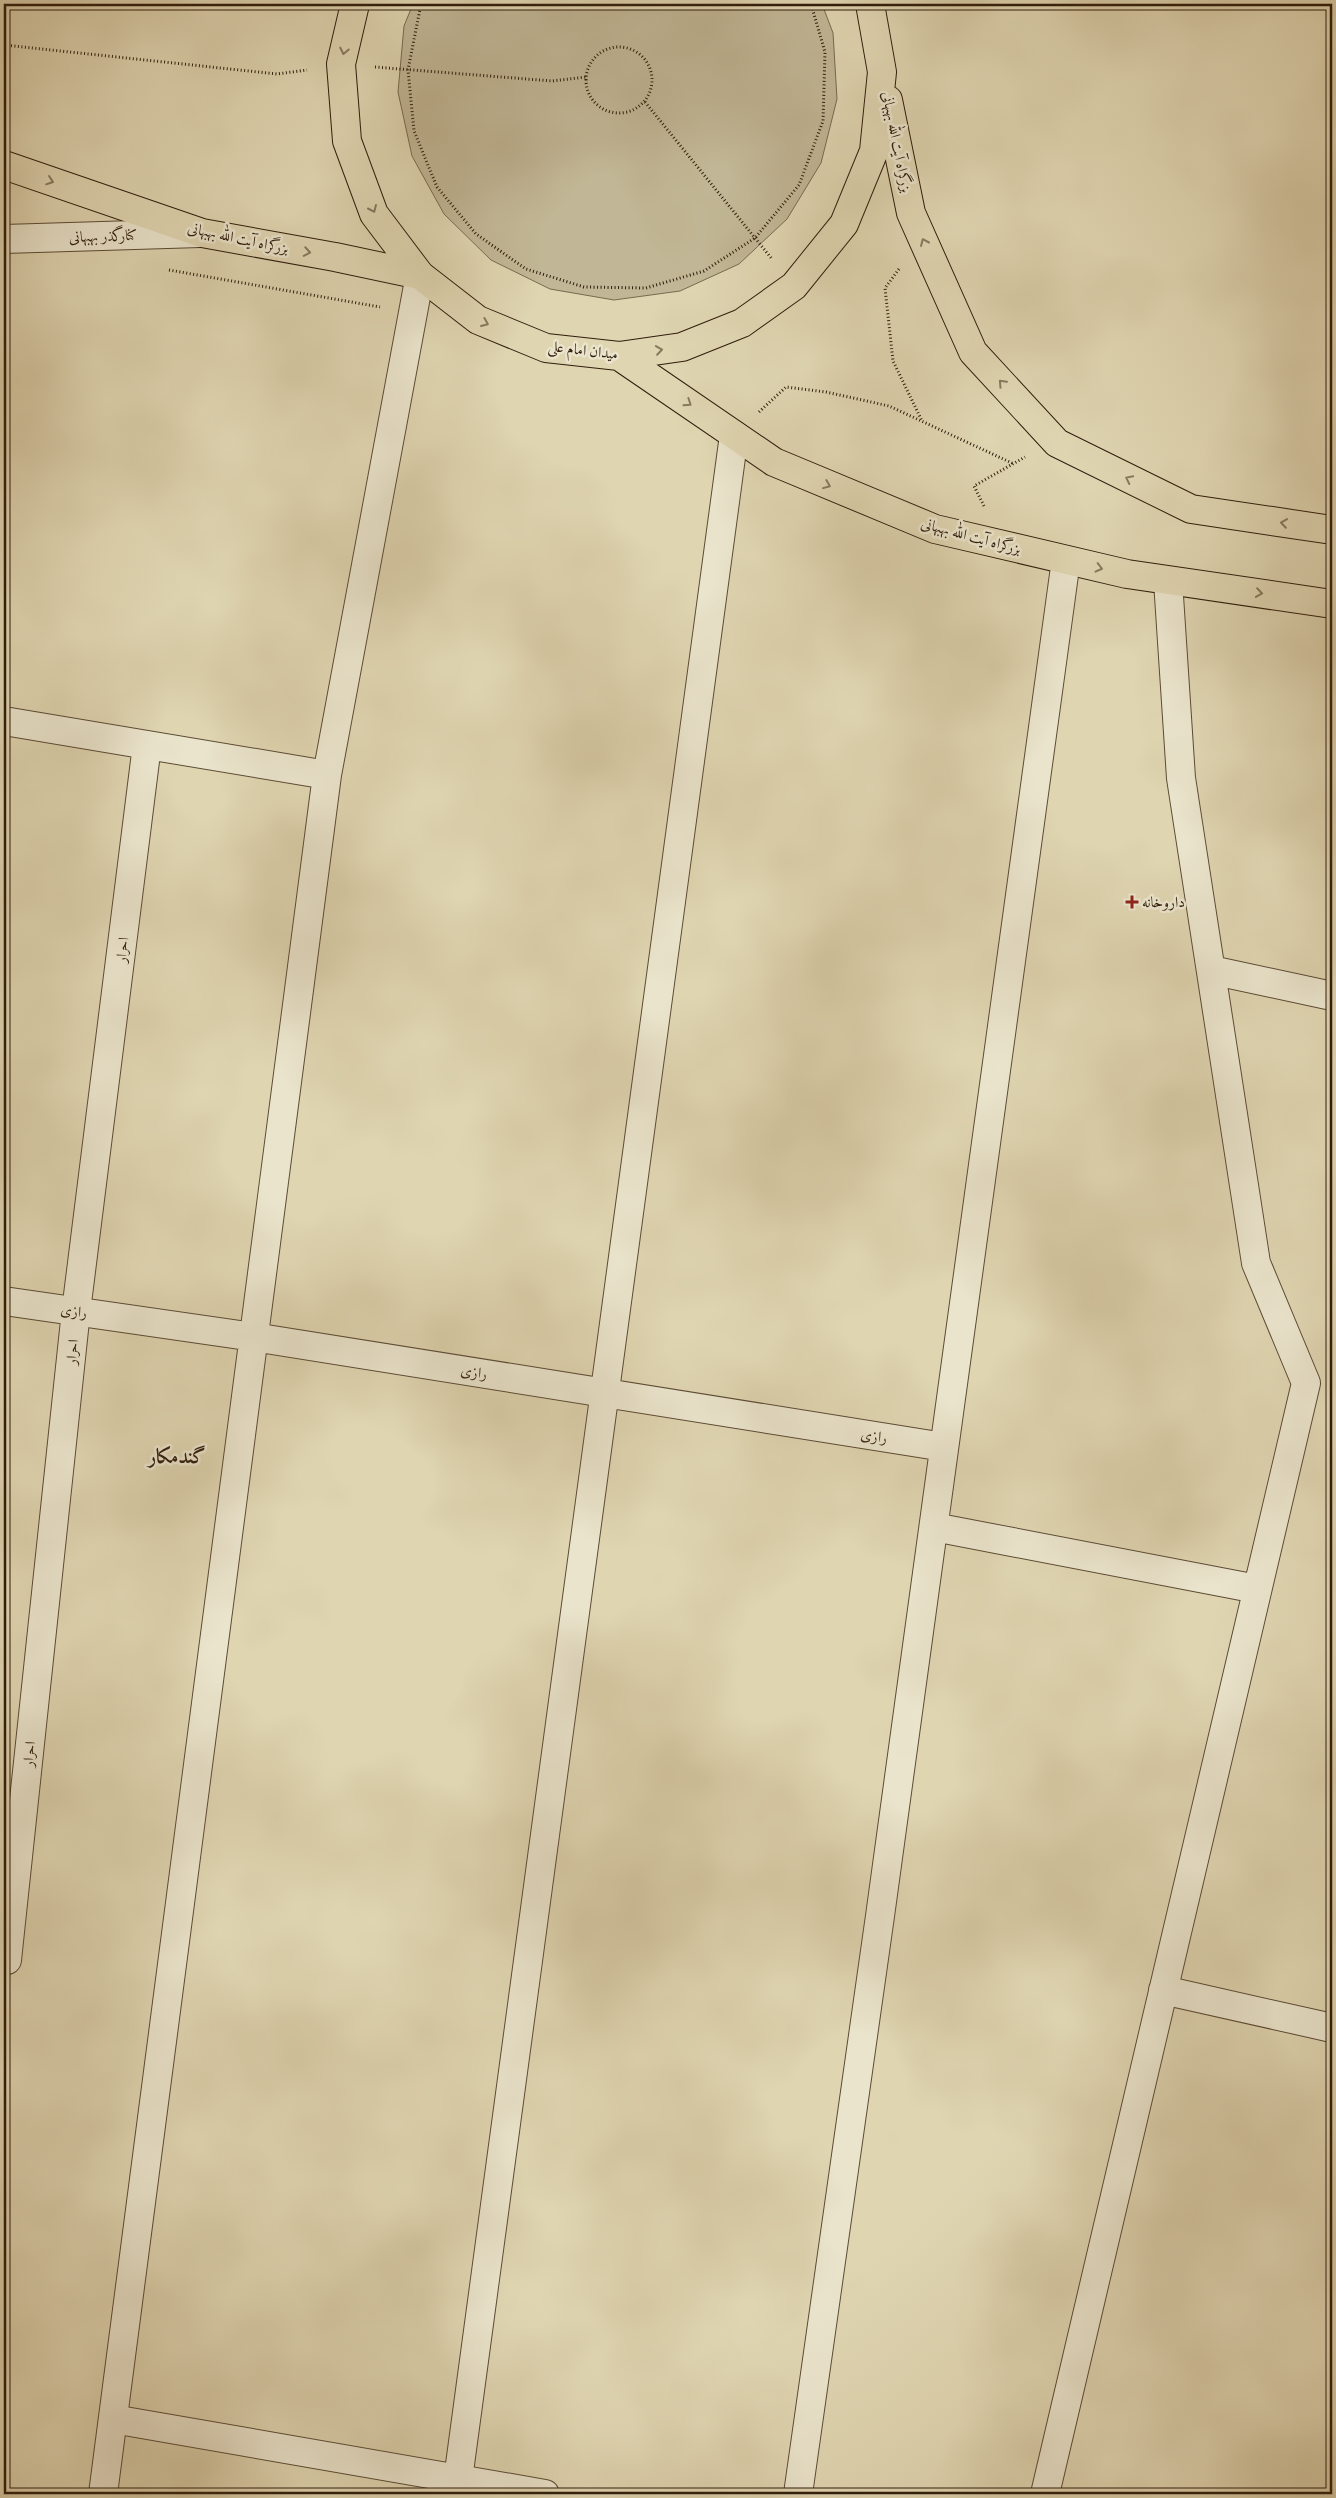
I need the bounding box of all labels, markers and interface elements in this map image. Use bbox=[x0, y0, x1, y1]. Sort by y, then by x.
one-way arrow bbox=[339, 47, 350, 56]
street label: بزرگراه آیت الله بهبهانی bbox=[877, 89, 919, 195]
one-way arrow bbox=[45, 175, 54, 185]
one-way arrow bbox=[367, 204, 378, 213]
street label: بزرگراه آیت الله بهبهانی bbox=[186, 216, 291, 259]
street label: کنارگذر بهبهانی bbox=[68, 224, 137, 247]
one-way arrow bbox=[920, 238, 931, 247]
one-way arrow bbox=[302, 246, 311, 256]
one-way arrow bbox=[480, 316, 489, 327]
street label: میدان امام علی bbox=[547, 335, 619, 367]
one-way arrow bbox=[655, 346, 663, 356]
one-way arrow bbox=[999, 380, 1008, 389]
one-way arrow bbox=[682, 397, 691, 406]
one-way arrow bbox=[1126, 475, 1135, 485]
one-way arrow bbox=[823, 479, 831, 489]
street label: بزرگراه آیت الله بهبهانی bbox=[919, 511, 1024, 559]
one-way arrow bbox=[1280, 518, 1288, 528]
one-way arrow bbox=[1095, 562, 1104, 573]
one-way arrow bbox=[1255, 588, 1264, 598]
place label: داروخانه bbox=[1142, 891, 1185, 912]
marker: داروخانه bbox=[1126, 896, 1138, 908]
street label: احرار bbox=[109, 936, 133, 966]
street label: رازی bbox=[59, 1298, 89, 1323]
street label: احرار bbox=[60, 1338, 83, 1368]
street label: رازی bbox=[459, 1359, 489, 1384]
street label: رازی bbox=[859, 1423, 889, 1448]
district label: گندمکار bbox=[146, 1441, 206, 1470]
street label: احرار bbox=[17, 1740, 40, 1770]

